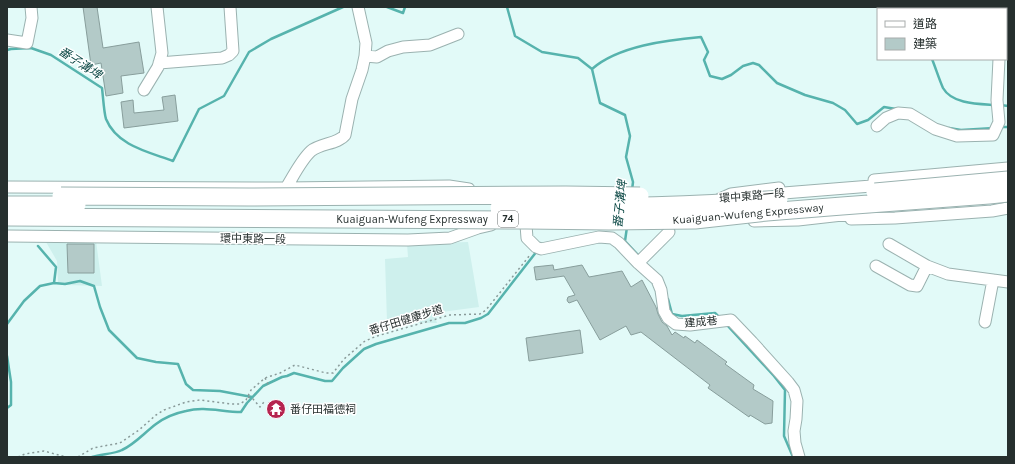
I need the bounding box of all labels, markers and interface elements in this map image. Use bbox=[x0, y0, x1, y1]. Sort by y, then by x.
legend bbox=[877, 8, 1007, 60]
text: 道路 bbox=[913, 17, 937, 31]
text: 建築 bbox=[913, 37, 937, 51]
water label: 番子溝埤 bbox=[56, 44, 106, 83]
water label: 番子溝埤 bbox=[611, 177, 630, 229]
street label: 環中東路一段 bbox=[719, 187, 785, 205]
street label: Kuaiguan-Wufeng Expressway bbox=[672, 201, 824, 227]
road number: 74 bbox=[498, 211, 518, 227]
street label: Kuaiguan-Wufeng Expressway bbox=[336, 213, 488, 226]
street label: 環中東路一段 bbox=[220, 232, 286, 246]
street label: 番仔田健康步道 bbox=[367, 303, 445, 337]
street label: 建成巷 bbox=[684, 314, 718, 330]
temple icon: 番仔田福德祠 bbox=[265, 398, 287, 420]
place label: 番仔田福德祠 bbox=[290, 403, 356, 416]

